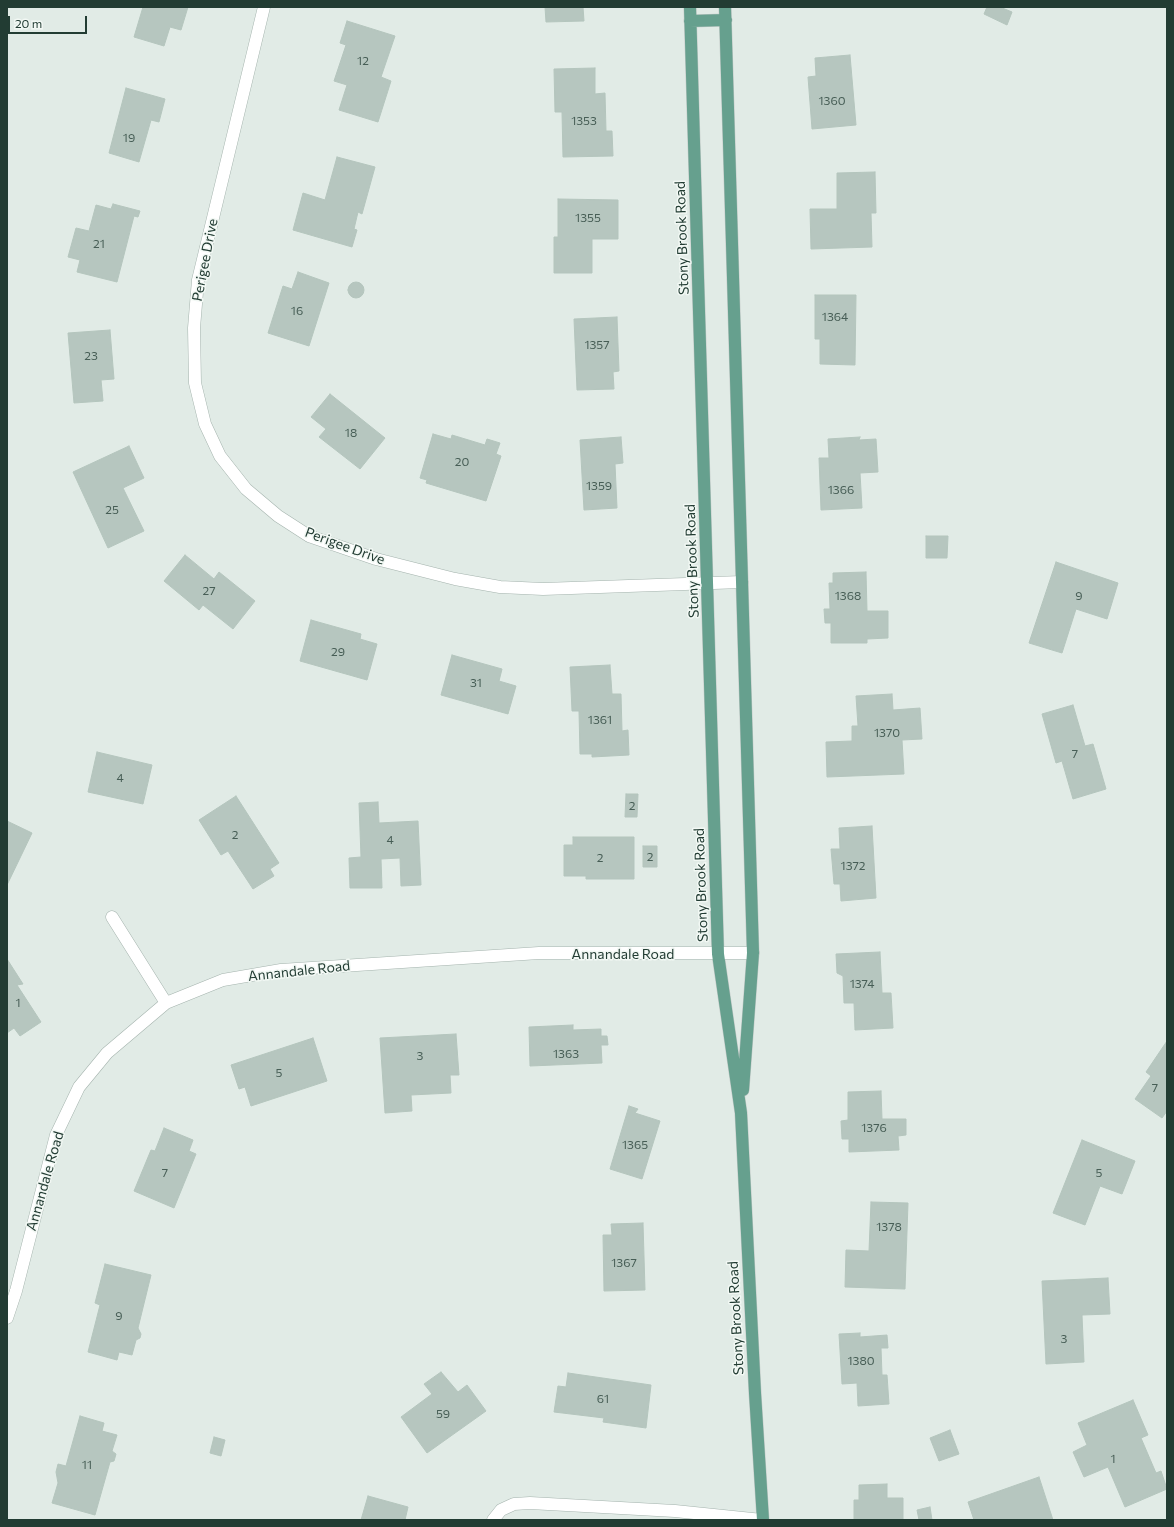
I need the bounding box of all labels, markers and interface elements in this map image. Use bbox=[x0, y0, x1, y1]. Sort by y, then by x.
scale bar bbox=[10, 8, 89, 34]
text: 20 m bbox=[15, 16, 42, 30]
house number: 12 bbox=[357, 54, 369, 68]
house number: 1360 bbox=[818, 94, 846, 108]
house number: 1353 bbox=[571, 114, 597, 128]
house number: 19 bbox=[123, 131, 135, 145]
street label: Stony Brook Road bbox=[672, 181, 692, 295]
house number: 1355 bbox=[575, 211, 601, 225]
street label: Perigee Drive bbox=[189, 217, 221, 303]
house number: 21 bbox=[93, 237, 105, 251]
house number: 16 bbox=[291, 304, 303, 318]
house number: 1364 bbox=[822, 310, 848, 324]
house number: 1357 bbox=[584, 338, 610, 352]
house number: 23 bbox=[84, 349, 98, 363]
house number: 18 bbox=[345, 426, 357, 440]
house number: 20 bbox=[455, 455, 469, 469]
house number: 1359 bbox=[586, 479, 612, 493]
house number: 1366 bbox=[828, 483, 854, 497]
house number: 25 bbox=[105, 503, 119, 517]
street label: Stony Brook Road bbox=[682, 504, 702, 618]
street label: Perigee Drive bbox=[303, 524, 387, 568]
house number: 27 bbox=[203, 584, 215, 598]
house number: 1368 bbox=[835, 589, 861, 603]
house number: 9 bbox=[1075, 589, 1083, 603]
house number: 29 bbox=[331, 645, 345, 659]
house number: 31 bbox=[470, 676, 482, 690]
house number: 1361 bbox=[588, 713, 612, 727]
house number: 1370 bbox=[874, 726, 900, 740]
house number: 7 bbox=[1072, 747, 1078, 761]
house number: 4 bbox=[116, 771, 124, 785]
house number: 2 bbox=[629, 799, 635, 813]
house number: 2 bbox=[232, 828, 238, 842]
street label: Stony Brook Road bbox=[691, 828, 711, 942]
house number: 4 bbox=[386, 833, 394, 847]
house number: 2 bbox=[647, 850, 653, 864]
house number: 2 bbox=[597, 851, 603, 865]
house number: 1372 bbox=[841, 859, 865, 873]
street label: Annandale Road bbox=[572, 946, 674, 962]
street label: Annandale Road bbox=[247, 957, 351, 985]
house number: 1374 bbox=[850, 977, 874, 991]
house number: 1 bbox=[15, 996, 21, 1010]
house number: 1363 bbox=[553, 1047, 579, 1061]
house number: 3 bbox=[417, 1049, 423, 1063]
house number: 5 bbox=[276, 1066, 282, 1080]
house number: 7 bbox=[1152, 1081, 1158, 1095]
house number: 1376 bbox=[861, 1121, 887, 1135]
street label: Annandale Road bbox=[23, 1129, 67, 1233]
house number: 1365 bbox=[622, 1138, 648, 1152]
house number: 7 bbox=[162, 1166, 168, 1180]
house number: 5 bbox=[1096, 1166, 1102, 1180]
house number: 1378 bbox=[876, 1220, 902, 1234]
house number: 1367 bbox=[611, 1256, 637, 1270]
street label: Stony Brook Road bbox=[725, 1261, 747, 1375]
house number: 9 bbox=[115, 1309, 123, 1323]
house number: 3 bbox=[1061, 1332, 1067, 1346]
house number: 1380 bbox=[847, 1354, 875, 1368]
house number: 61 bbox=[597, 1392, 609, 1406]
house number: 59 bbox=[436, 1407, 450, 1421]
house number: 1 bbox=[1110, 1452, 1116, 1466]
house number: 11 bbox=[82, 1458, 92, 1472]

